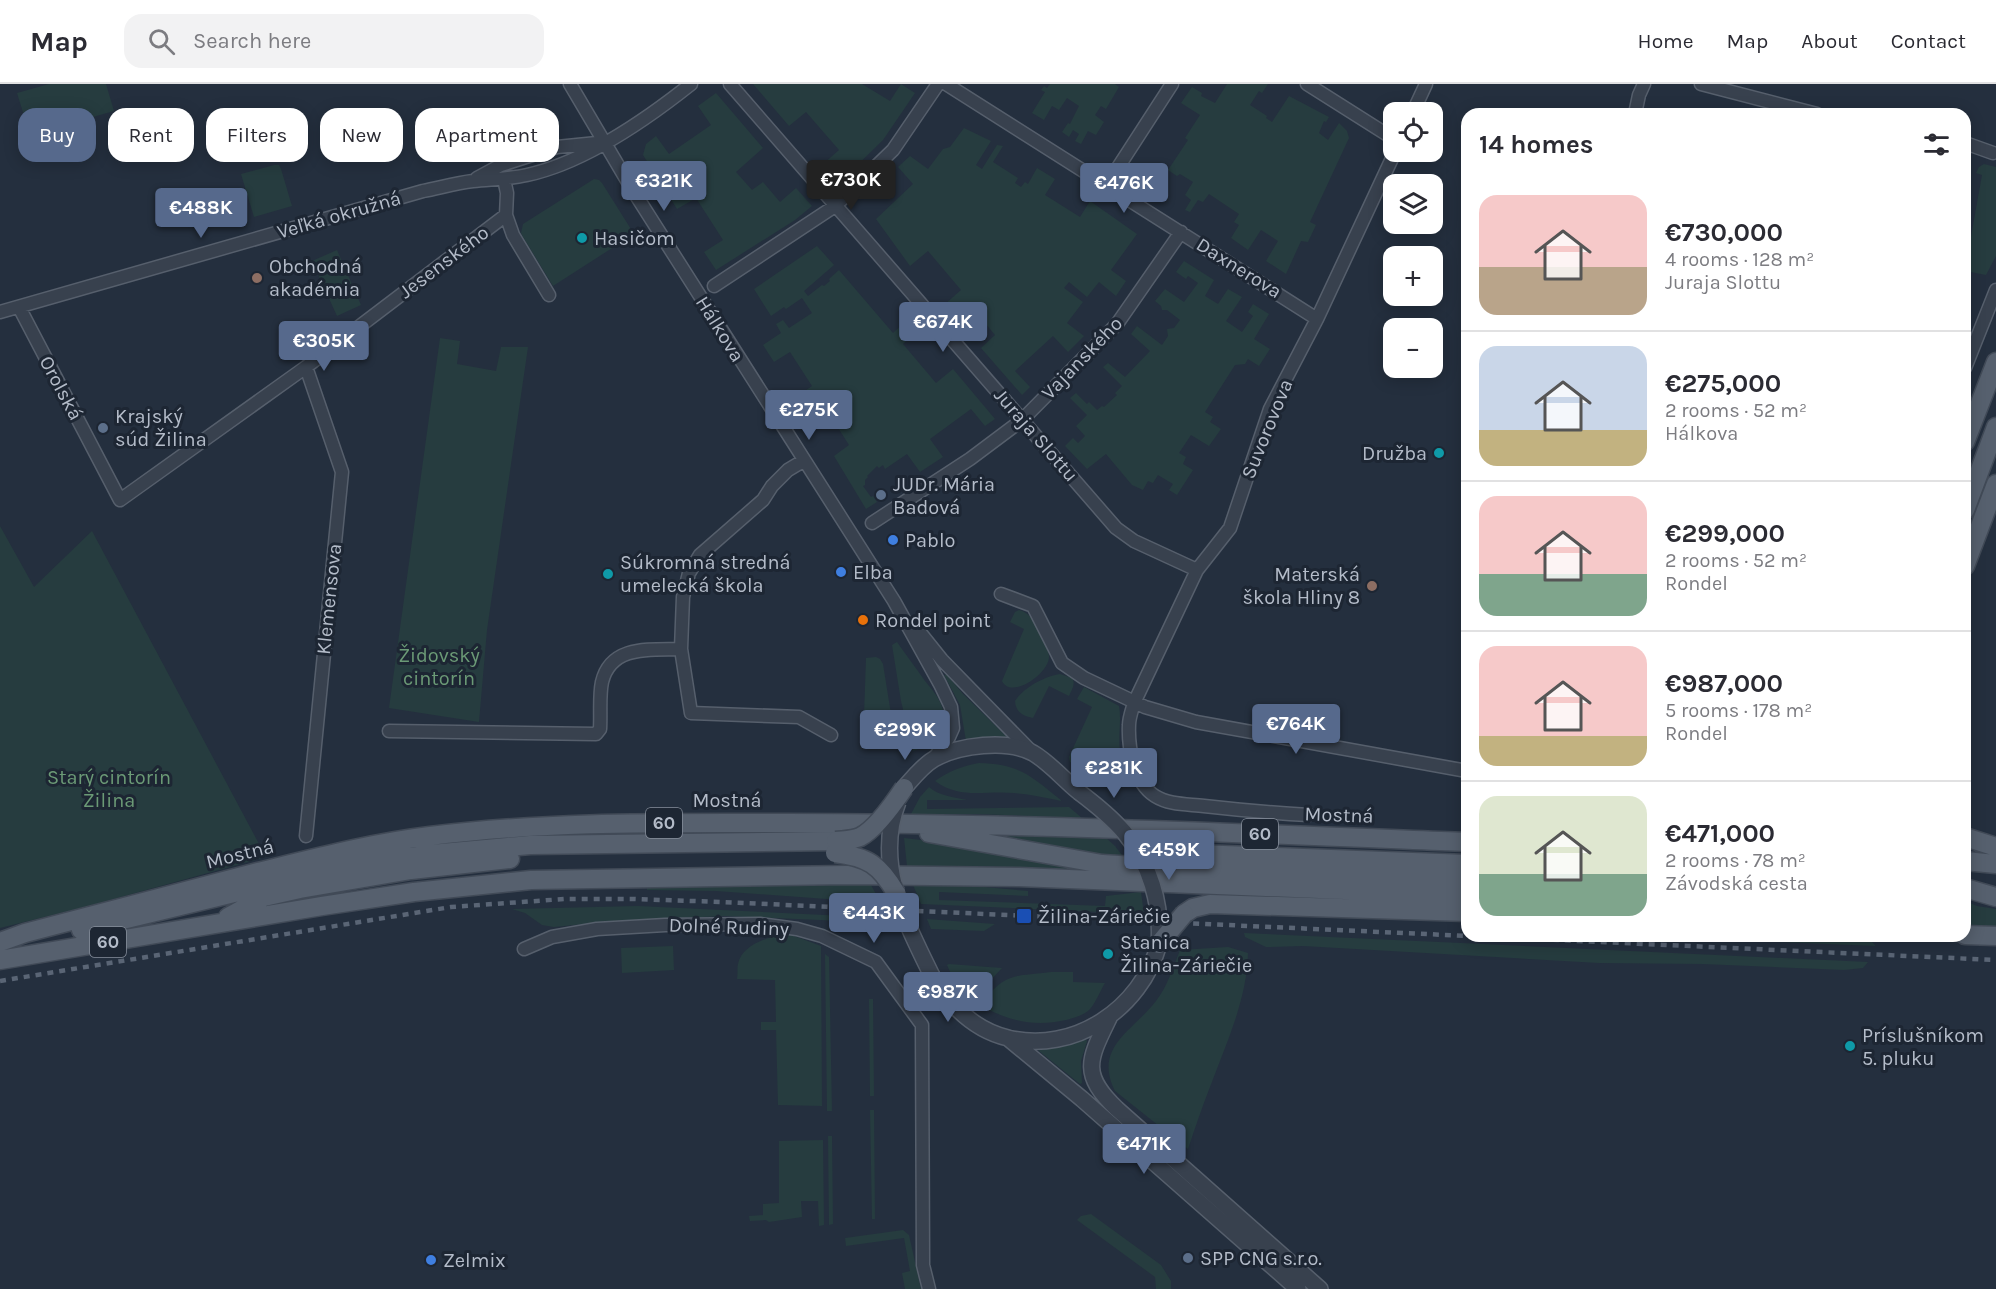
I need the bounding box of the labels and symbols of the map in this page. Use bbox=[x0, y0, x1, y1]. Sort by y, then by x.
pin: €730K bbox=[809, 160, 893, 211]
pin: €321K bbox=[622, 161, 706, 212]
pin: €476K bbox=[1082, 163, 1166, 214]
street label: Veľká okružná bbox=[274, 186, 404, 244]
pin: €488K bbox=[159, 188, 243, 239]
street label: Jesenského bbox=[395, 221, 493, 303]
place label: Hasičom bbox=[594, 227, 675, 250]
marker: Hasičom bbox=[575, 231, 589, 245]
street label: Daxnerova bbox=[1192, 233, 1286, 303]
place label: Obchodná akadémia bbox=[269, 255, 362, 301]
marker: Obchodná akadémia bbox=[250, 271, 264, 285]
street label: Hálkova bbox=[691, 292, 749, 366]
pin: €674K bbox=[901, 302, 985, 353]
street label: Vajanského bbox=[1037, 312, 1127, 404]
pin: €305K bbox=[282, 321, 366, 372]
street label: Orolská bbox=[35, 352, 87, 424]
street label: Suvorovova bbox=[1237, 376, 1297, 482]
street label: Juraja Slottu bbox=[989, 384, 1083, 486]
pin: €275K bbox=[767, 390, 851, 441]
place label: Krajský súd Žilina bbox=[115, 405, 207, 451]
marker: Krajský súd Žilina bbox=[96, 421, 110, 435]
place label: Družba bbox=[1362, 442, 1427, 465]
marker: Družba bbox=[1432, 446, 1446, 460]
place label: JUDr. Mária Badová bbox=[893, 473, 995, 519]
marker: JUDr. Mária Badová bbox=[874, 488, 888, 502]
place label: Pablo bbox=[905, 529, 955, 552]
marker: Pablo bbox=[886, 533, 900, 547]
street label: Klemensova bbox=[312, 542, 346, 656]
place label: Súkromná stredná umelecká škola bbox=[620, 551, 791, 597]
place label: Elba bbox=[853, 561, 893, 584]
place label: Materská škola Hliny 8 bbox=[1243, 563, 1360, 609]
marker: Elba bbox=[834, 565, 848, 579]
marker: Súkromná stredná umelecká škola bbox=[601, 567, 615, 581]
marker: Materská škola Hliny 8 bbox=[1365, 579, 1379, 593]
place label: Rondel point bbox=[875, 609, 991, 632]
marker: Rondel point bbox=[856, 613, 870, 627]
park label: Židovský cintorín bbox=[398, 643, 480, 690]
pin: €764K bbox=[1254, 704, 1338, 755]
pin: €299K bbox=[863, 710, 947, 761]
pin: €281K bbox=[1072, 748, 1156, 799]
park label: Starý cintorín Žilina bbox=[47, 766, 171, 812]
street label: Mostná bbox=[693, 789, 761, 812]
street label: Mostná bbox=[1304, 802, 1374, 828]
road number: 60 bbox=[646, 808, 682, 838]
road number: 60 bbox=[1242, 819, 1278, 849]
pin: €459K bbox=[1127, 830, 1211, 881]
street label: Mostná bbox=[204, 834, 276, 874]
pin: €443K bbox=[832, 893, 916, 944]
place label: Žilina-Záriečie bbox=[1038, 904, 1170, 928]
marker: Žilina-Záriečie bbox=[1015, 907, 1033, 925]
street label: Dolné Rudiny bbox=[668, 913, 790, 941]
road number: 60 bbox=[90, 927, 126, 957]
place label: Stanica Žilina-Záriečie bbox=[1120, 931, 1252, 977]
marker: Stanica Žilina-Záriečie bbox=[1101, 947, 1115, 961]
pin: €987K bbox=[906, 972, 990, 1023]
place label: Príslušníkom 5. pluku bbox=[1862, 1024, 1984, 1070]
marker: Príslušníkom 5. pluku bbox=[1843, 1039, 1857, 1053]
pin: €471K bbox=[1102, 1124, 1186, 1175]
place label: SPP CNG s.r.o. bbox=[1200, 1247, 1322, 1270]
place label: Zelmix bbox=[443, 1249, 506, 1272]
marker: SPP CNG s.r.o. bbox=[1181, 1251, 1195, 1265]
marker: Zelmix bbox=[424, 1253, 438, 1267]

